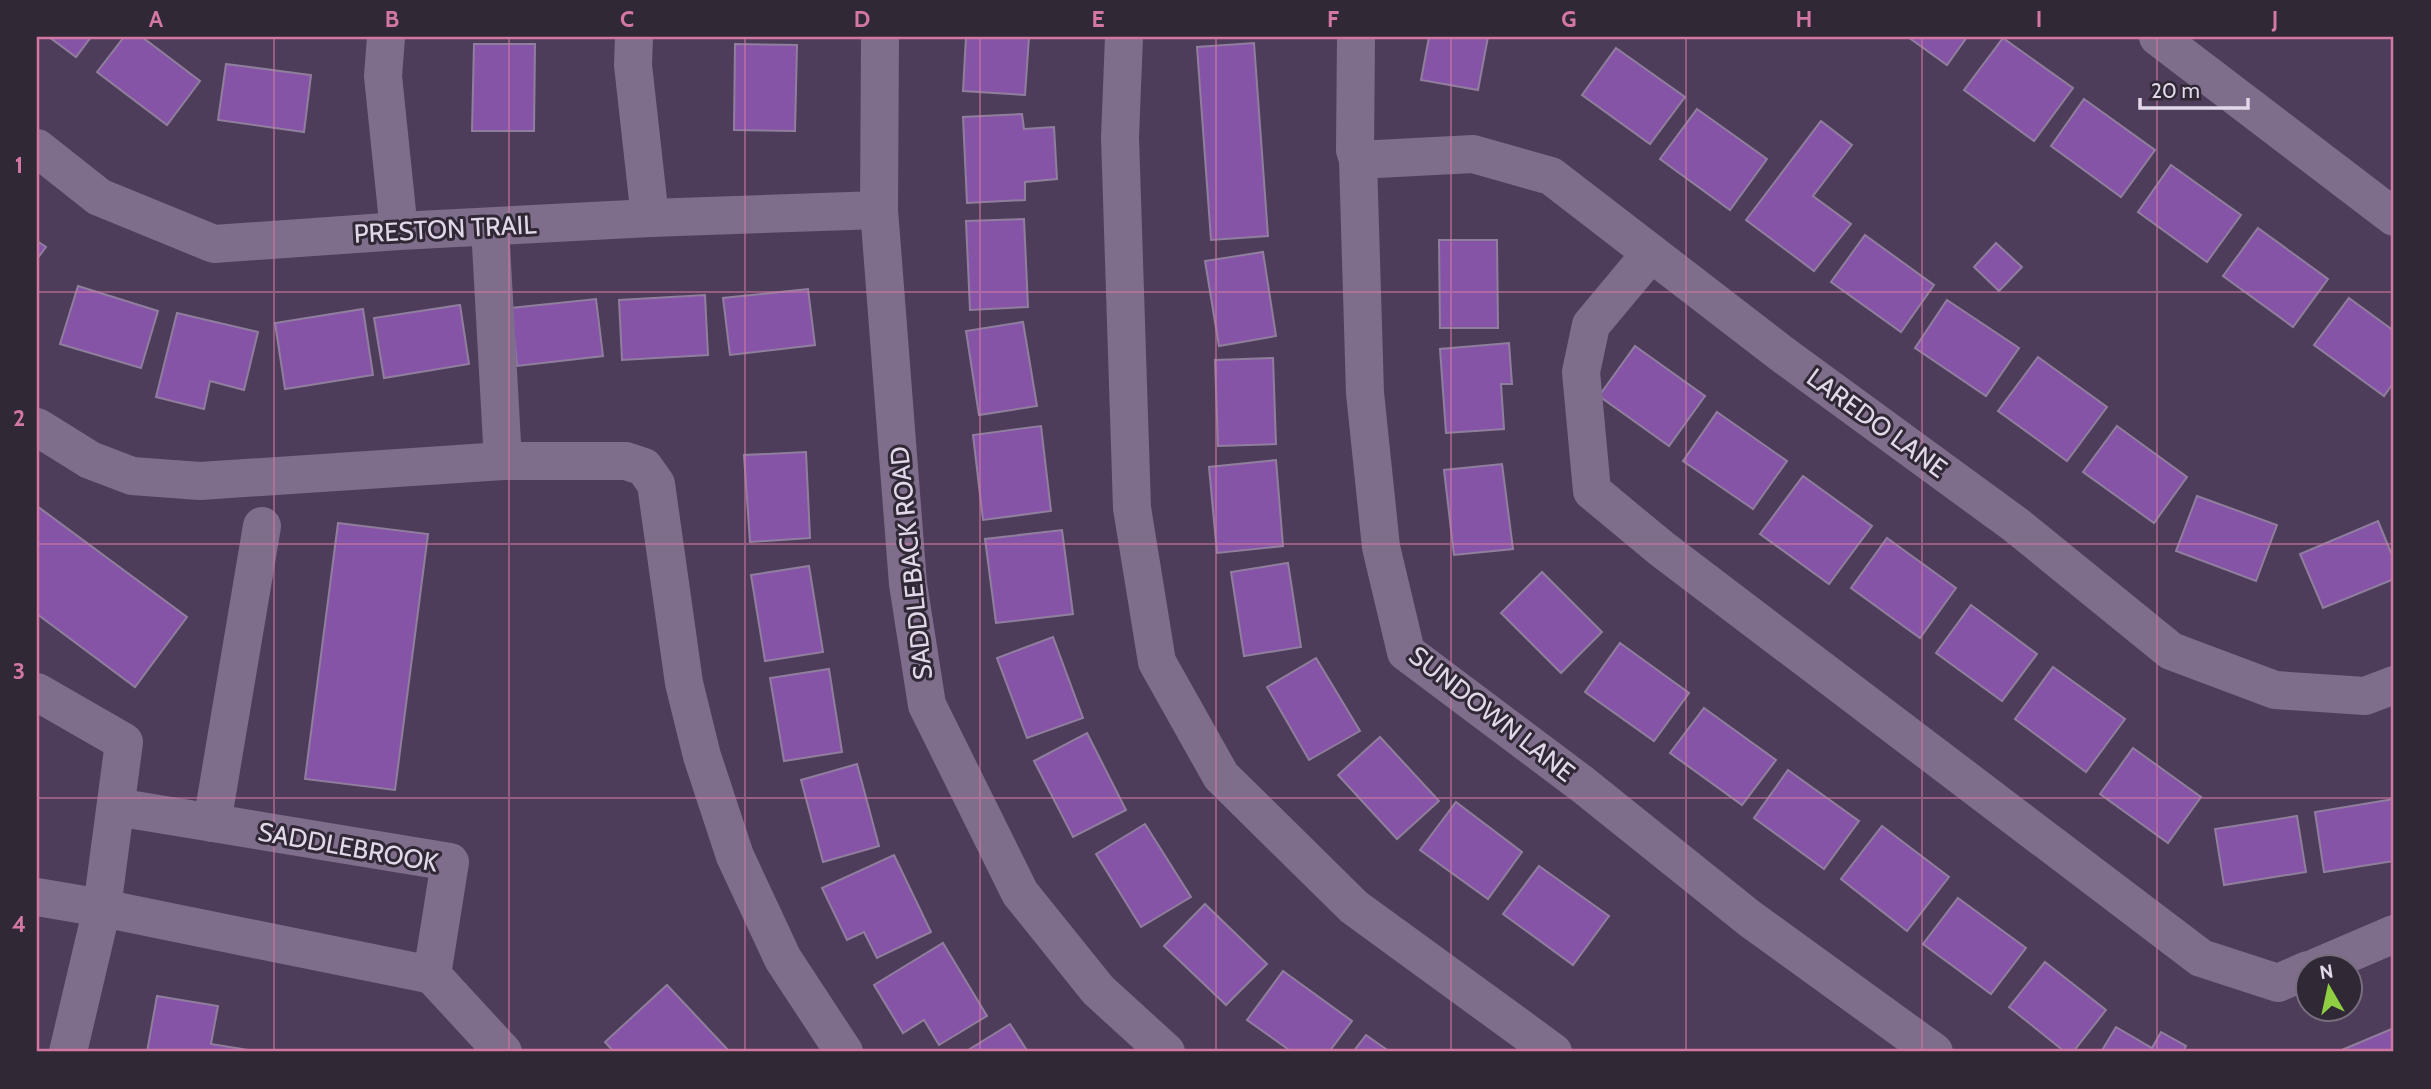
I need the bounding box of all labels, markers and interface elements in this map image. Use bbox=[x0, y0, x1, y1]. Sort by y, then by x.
text: A bbox=[149, 5, 164, 33]
text: B bbox=[385, 5, 399, 33]
text: C bbox=[620, 5, 634, 33]
text: D bbox=[854, 5, 870, 33]
text: E bbox=[1091, 5, 1105, 33]
text: F bbox=[1327, 5, 1339, 33]
text: G bbox=[1561, 5, 1577, 33]
text: H bbox=[1796, 5, 1812, 33]
text: I bbox=[2036, 5, 2042, 33]
text: J bbox=[2271, 5, 2278, 33]
scale bar bbox=[2140, 66, 2249, 110]
text: 20 m bbox=[2151, 78, 2200, 103]
text: 1 bbox=[15, 151, 23, 179]
street label: PRESTON TRAIL bbox=[353, 208, 537, 250]
street label: LAREDO LANE bbox=[1801, 361, 1953, 485]
text: 2 bbox=[13, 404, 25, 432]
street label: SADDLEBACK ROAD bbox=[883, 445, 939, 681]
street label: SUNDOWN LANE bbox=[1403, 639, 1581, 789]
text: 3 bbox=[13, 657, 25, 685]
street label: SADDLEBROOK bbox=[255, 815, 441, 879]
text: 4 bbox=[12, 910, 26, 938]
north arrow bbox=[2294, 953, 2364, 1023]
text: N bbox=[2318, 959, 2335, 984]

